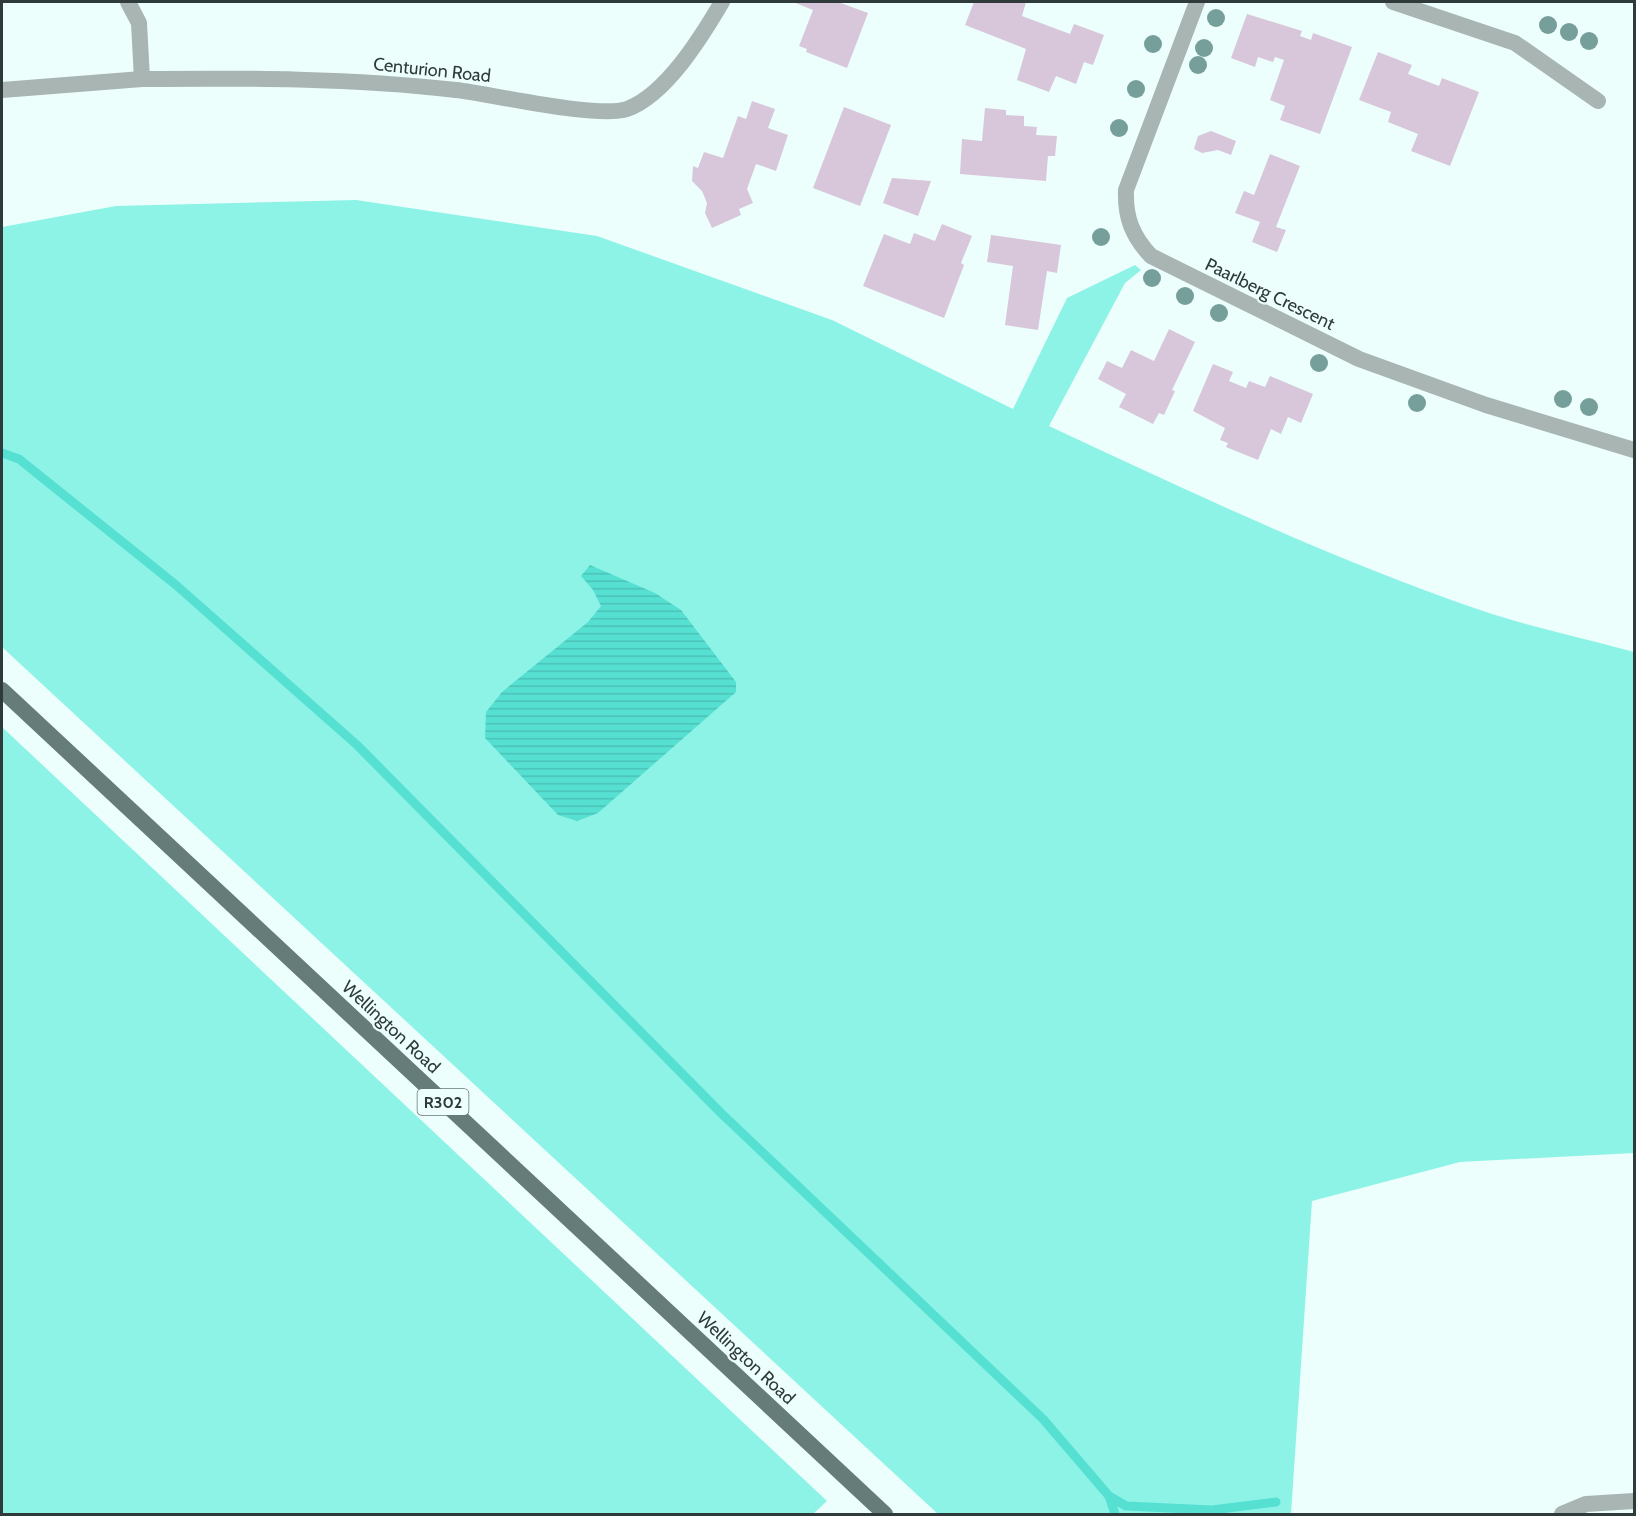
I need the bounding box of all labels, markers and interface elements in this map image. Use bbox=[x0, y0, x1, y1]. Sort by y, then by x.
street label: Centurion Road bbox=[372, 53, 492, 87]
street label: Paarlberg Crescent bbox=[1202, 253, 1338, 335]
street label: Wellington Road bbox=[337, 976, 445, 1078]
road number: R302 bbox=[418, 1089, 468, 1115]
street label: Wellington Road bbox=[692, 1307, 800, 1409]

